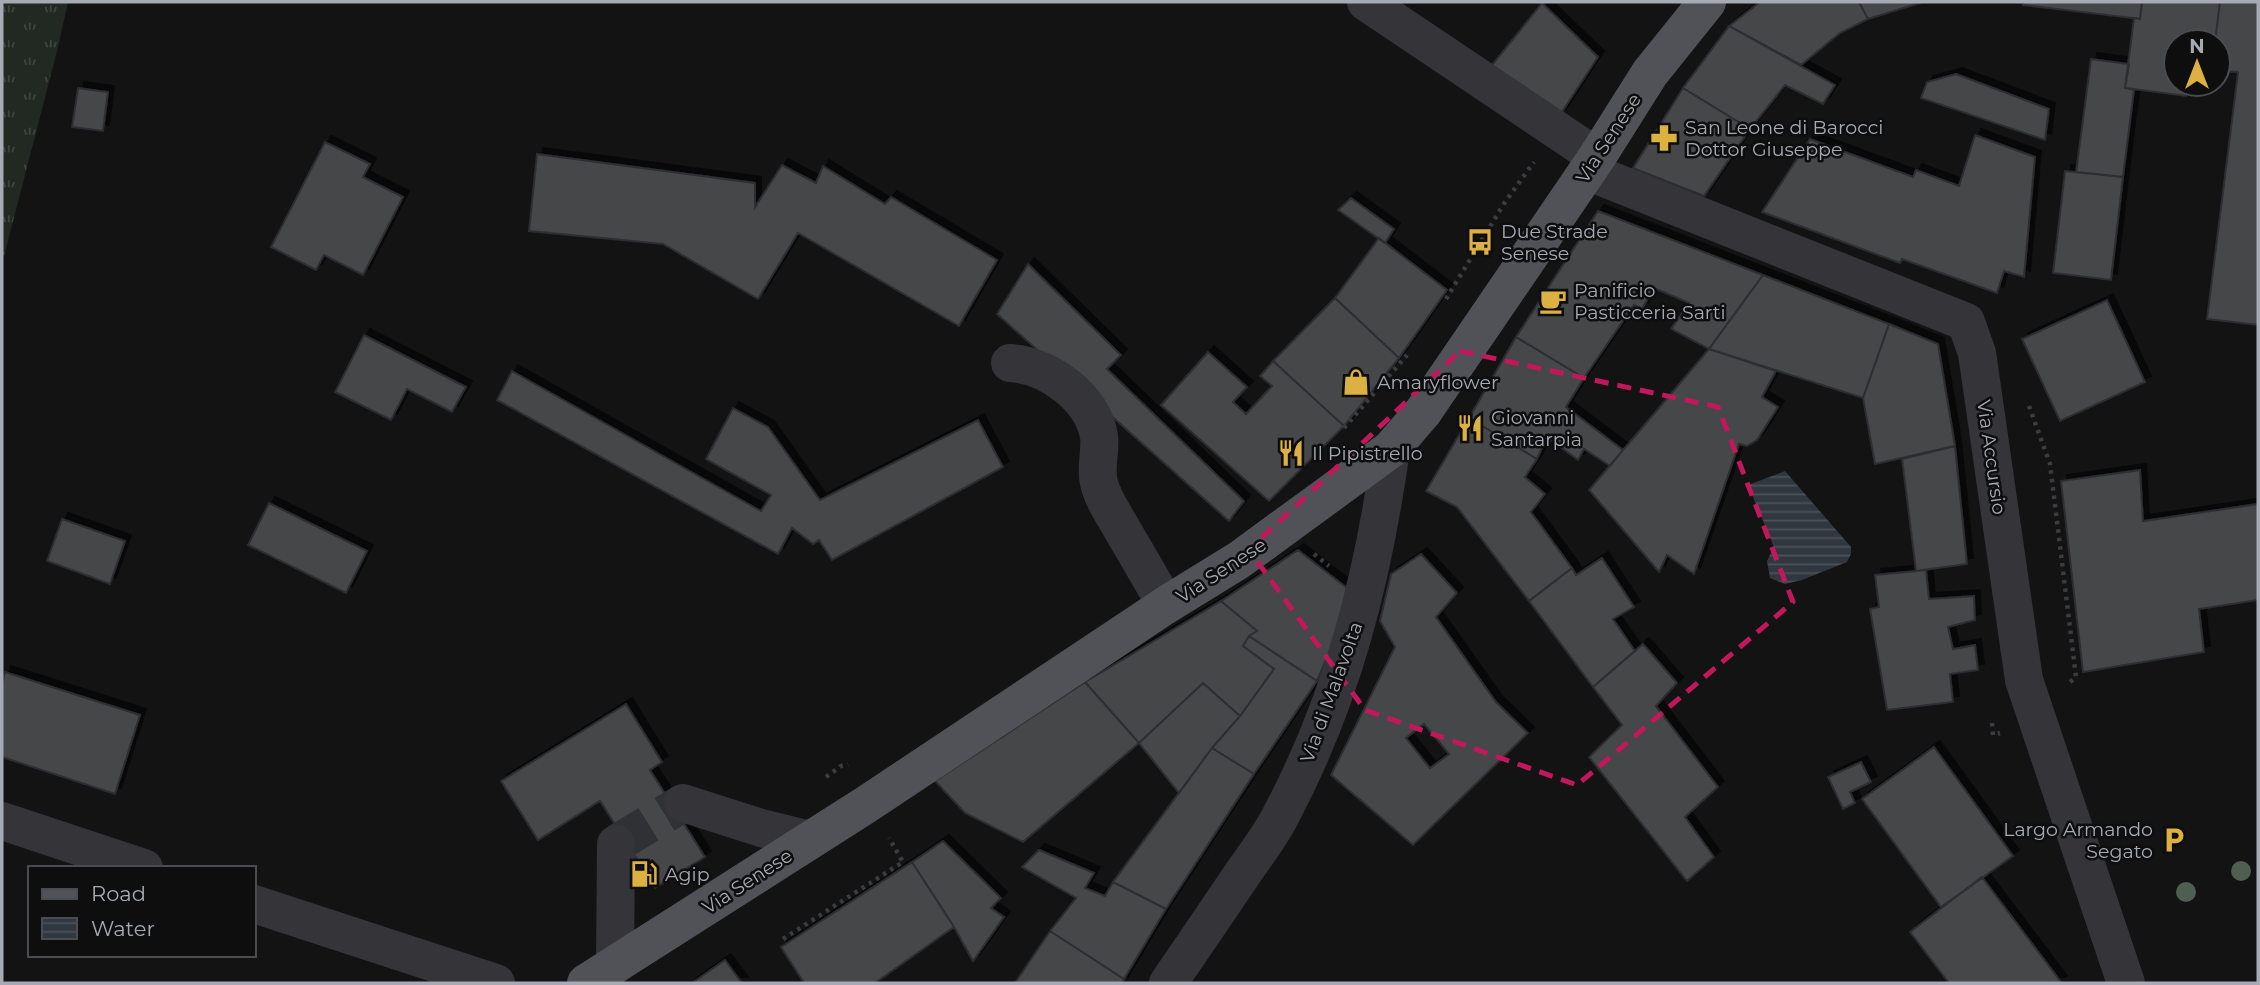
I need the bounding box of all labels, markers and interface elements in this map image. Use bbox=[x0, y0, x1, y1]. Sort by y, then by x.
north arrow bbox=[2162, 28, 2232, 98]
text: N bbox=[2189, 35, 2205, 58]
street label: Via Senese bbox=[1571, 89, 1646, 188]
place label: San Leone di Barocci Dottor Giuseppe bbox=[1685, 116, 1883, 161]
pharmacy icon: San Leone di Barocci Dottor Giuseppe bbox=[1649, 123, 1679, 153]
place label: Due Strade Senese bbox=[1501, 220, 1608, 265]
bus stop icon: Due Strade Senese bbox=[1465, 227, 1495, 257]
place label: Panificio Pasticceria Sarti bbox=[1574, 279, 1726, 324]
cafe icon: Panificio Pasticceria Sarti bbox=[1538, 286, 1568, 316]
shop icon: Amaryflower bbox=[1341, 367, 1371, 397]
place label: Amaryflower bbox=[1377, 371, 1499, 394]
street label: Via Accursio bbox=[1972, 398, 2011, 516]
place label: Giovanni Santarpia bbox=[1491, 406, 1582, 451]
restaurant icon: Giovanni Santarpia bbox=[1455, 413, 1485, 443]
restaurant icon: Il Pipistrello bbox=[1276, 438, 1306, 468]
place label: Il Pipistrello bbox=[1312, 442, 1423, 465]
street label: Via Senese bbox=[1172, 533, 1271, 608]
street label: Via di Malavolta bbox=[1295, 619, 1368, 766]
place label: Largo Armando Segato bbox=[2003, 818, 2153, 863]
parking icon: Largo Armando Segato bbox=[2159, 825, 2189, 855]
street label: Via Senese bbox=[698, 844, 797, 919]
fuel station icon: Agip bbox=[629, 859, 659, 889]
place label: Agip bbox=[665, 863, 710, 886]
legend bbox=[28, 866, 256, 957]
text: Road bbox=[91, 881, 146, 906]
text: Water bbox=[91, 916, 155, 941]

